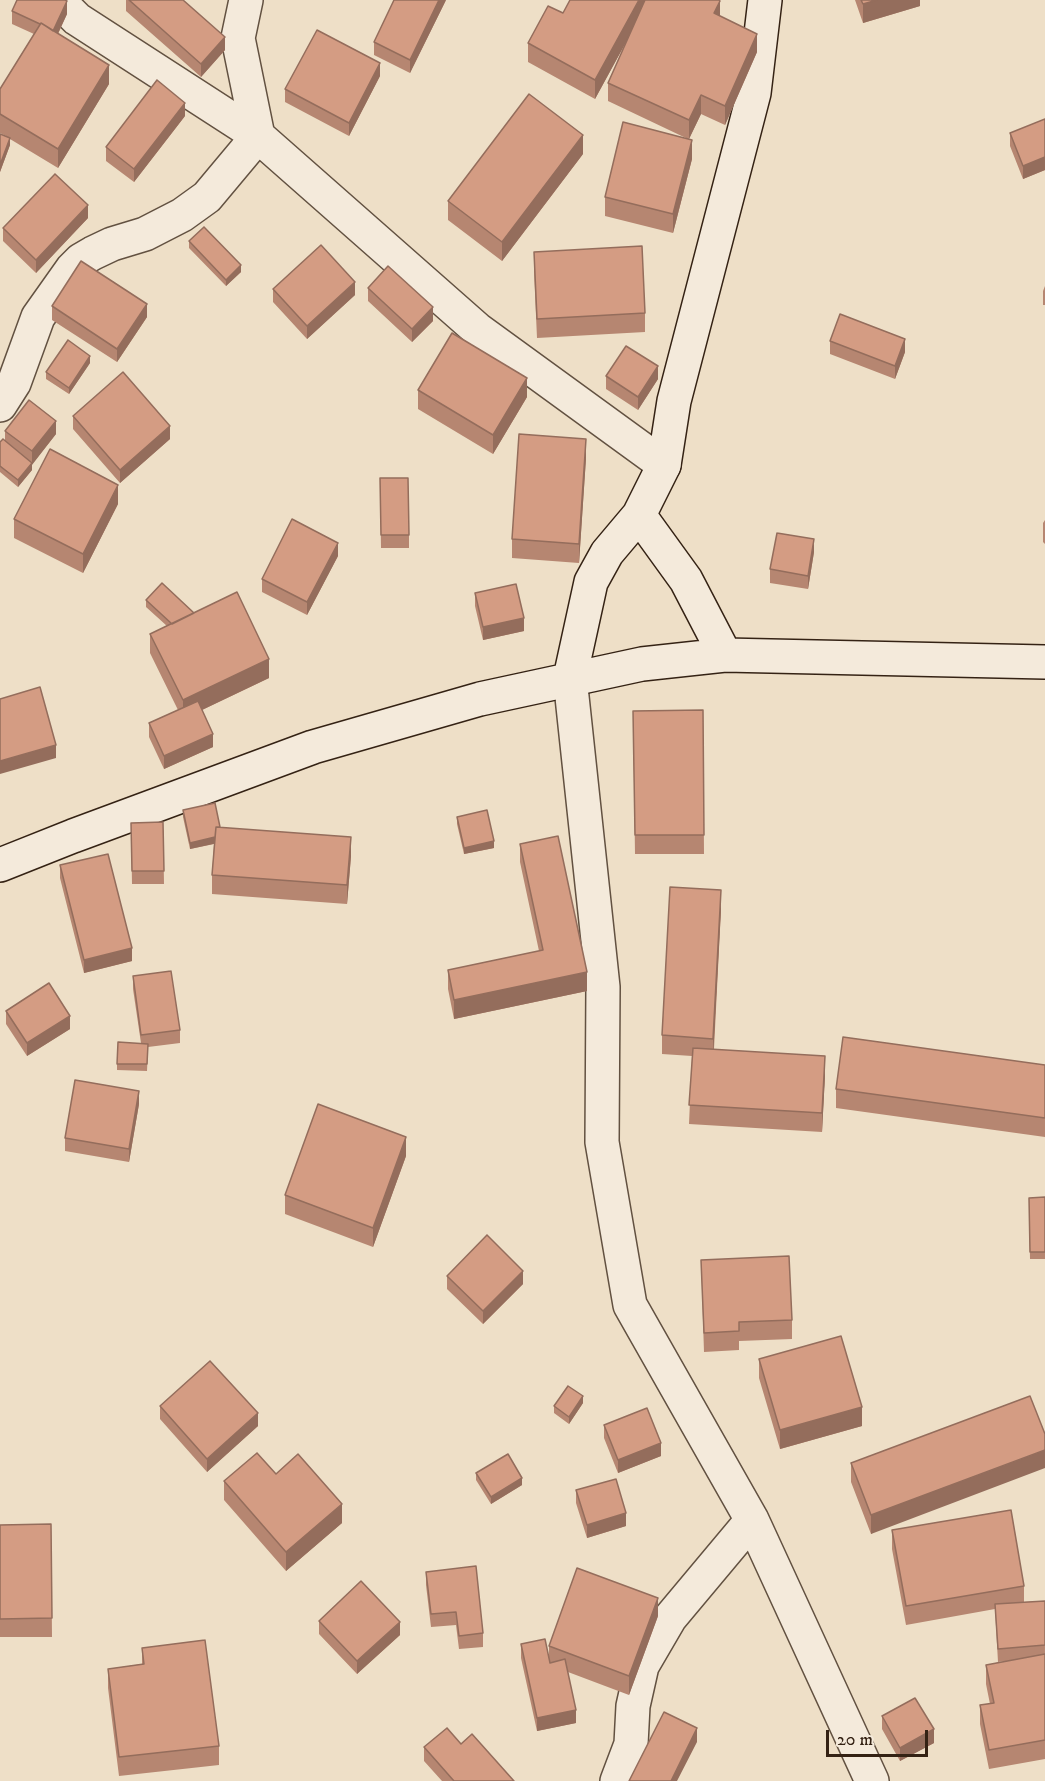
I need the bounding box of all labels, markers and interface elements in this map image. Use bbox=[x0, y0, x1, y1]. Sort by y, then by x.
scale bar bbox=[829, 1718, 931, 1756]
text: 20 m bbox=[837, 1729, 873, 1751]

